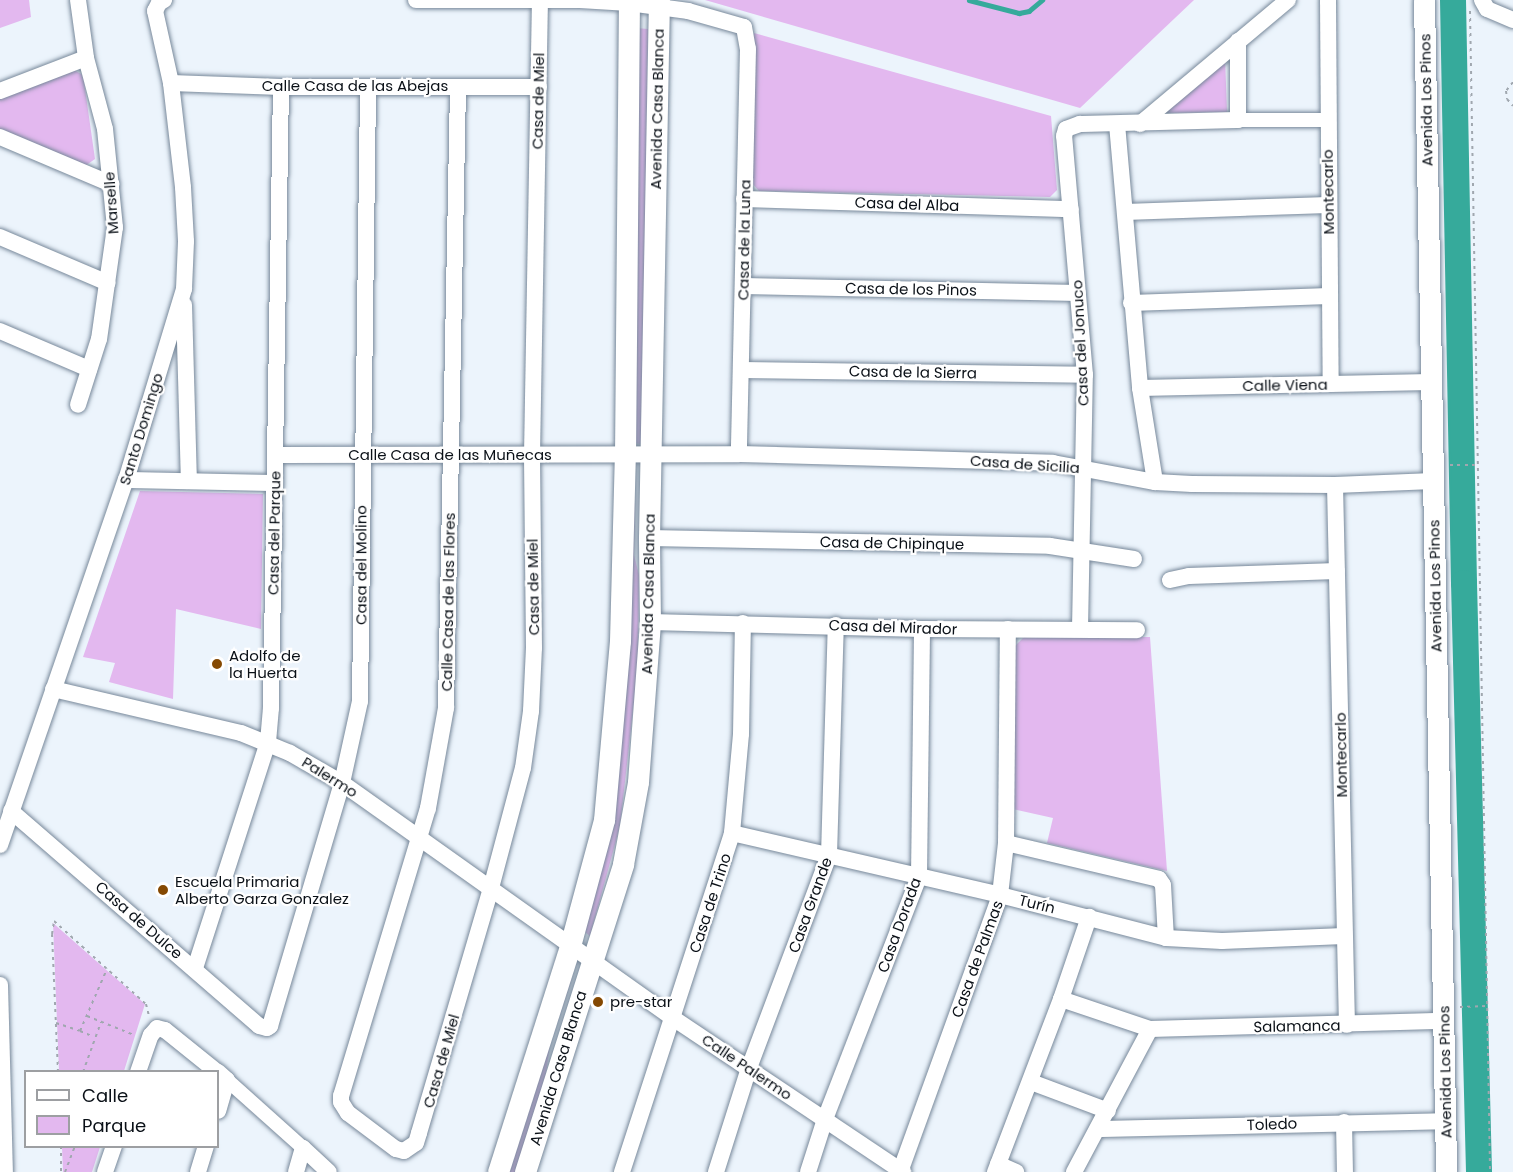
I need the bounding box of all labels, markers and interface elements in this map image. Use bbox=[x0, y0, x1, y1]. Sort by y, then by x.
street label: Avenida Casa Blanca bbox=[647, 28, 667, 190]
street label: Avenida Los Pinos bbox=[1416, 33, 1436, 167]
street label: Casa de Miel bbox=[528, 52, 548, 150]
street label: Calle Casa de las Abejas bbox=[262, 77, 448, 95]
street label: Montecarlo bbox=[1318, 149, 1338, 235]
street label: Marselle bbox=[100, 171, 122, 235]
street label: Casa de la Luna bbox=[734, 179, 754, 301]
street label: Casa del Alba bbox=[854, 193, 960, 215]
street label: Casa de los Pinos bbox=[845, 279, 977, 299]
street label: Casa del Jonuco bbox=[1068, 279, 1092, 407]
street label: Casa de la Sierra bbox=[849, 362, 977, 382]
street label: Santo Domingo bbox=[115, 371, 167, 487]
street label: Calle Viena bbox=[1242, 375, 1328, 395]
street label: Calle Casa de las Muñecas bbox=[348, 446, 552, 464]
street label: Casa de Sicilia bbox=[970, 451, 1080, 477]
street label: Casa del Parque bbox=[264, 471, 284, 595]
street label: Casa del Molino bbox=[352, 505, 370, 625]
street label: Calle Casa de las Flores bbox=[437, 512, 459, 692]
street label: Avenida Casa Blanca bbox=[638, 513, 658, 675]
street label: Avenida Los Pinos bbox=[1425, 519, 1445, 653]
street label: Casa de Chipinque bbox=[820, 533, 964, 553]
street label: Casa de Miel bbox=[523, 538, 543, 636]
street label: Casa del Mirador bbox=[828, 616, 958, 638]
place label: Adolfo de la Huerta bbox=[229, 646, 301, 681]
marker: Adolfo de la Huerta bbox=[210, 657, 224, 671]
street label: Montecarlo bbox=[1331, 712, 1351, 798]
street label: Palermo bbox=[299, 753, 361, 801]
street label: Casa de Trino bbox=[685, 851, 735, 955]
street label: Casa Grande bbox=[784, 855, 836, 955]
place label: Escuela Primaria Alberto Garza Gonzalez bbox=[175, 872, 349, 907]
street label: Casa Dorada bbox=[873, 875, 925, 975]
street label: Casa de Dulce bbox=[92, 877, 186, 963]
marker: Escuela Primaria Alberto Garza Gonzalez bbox=[156, 883, 170, 897]
street label: Turín bbox=[1017, 891, 1057, 917]
street label: Casa de Palmas bbox=[947, 898, 1007, 1020]
street label: Avenida Casa Blanca bbox=[526, 988, 590, 1148]
place label: pre-star bbox=[610, 993, 672, 1011]
marker: pre-star bbox=[591, 995, 605, 1009]
street label: Avenida Los Pinos bbox=[1435, 1005, 1455, 1139]
street label: Casa de Miel bbox=[419, 1012, 463, 1110]
street label: Salamanca bbox=[1253, 1016, 1341, 1036]
street label: Calle Palermo bbox=[698, 1030, 796, 1104]
legend bbox=[24, 1070, 219, 1148]
text: Calle bbox=[82, 1083, 128, 1108]
text: Parque bbox=[82, 1113, 146, 1138]
street label: Toledo bbox=[1246, 1114, 1298, 1134]

